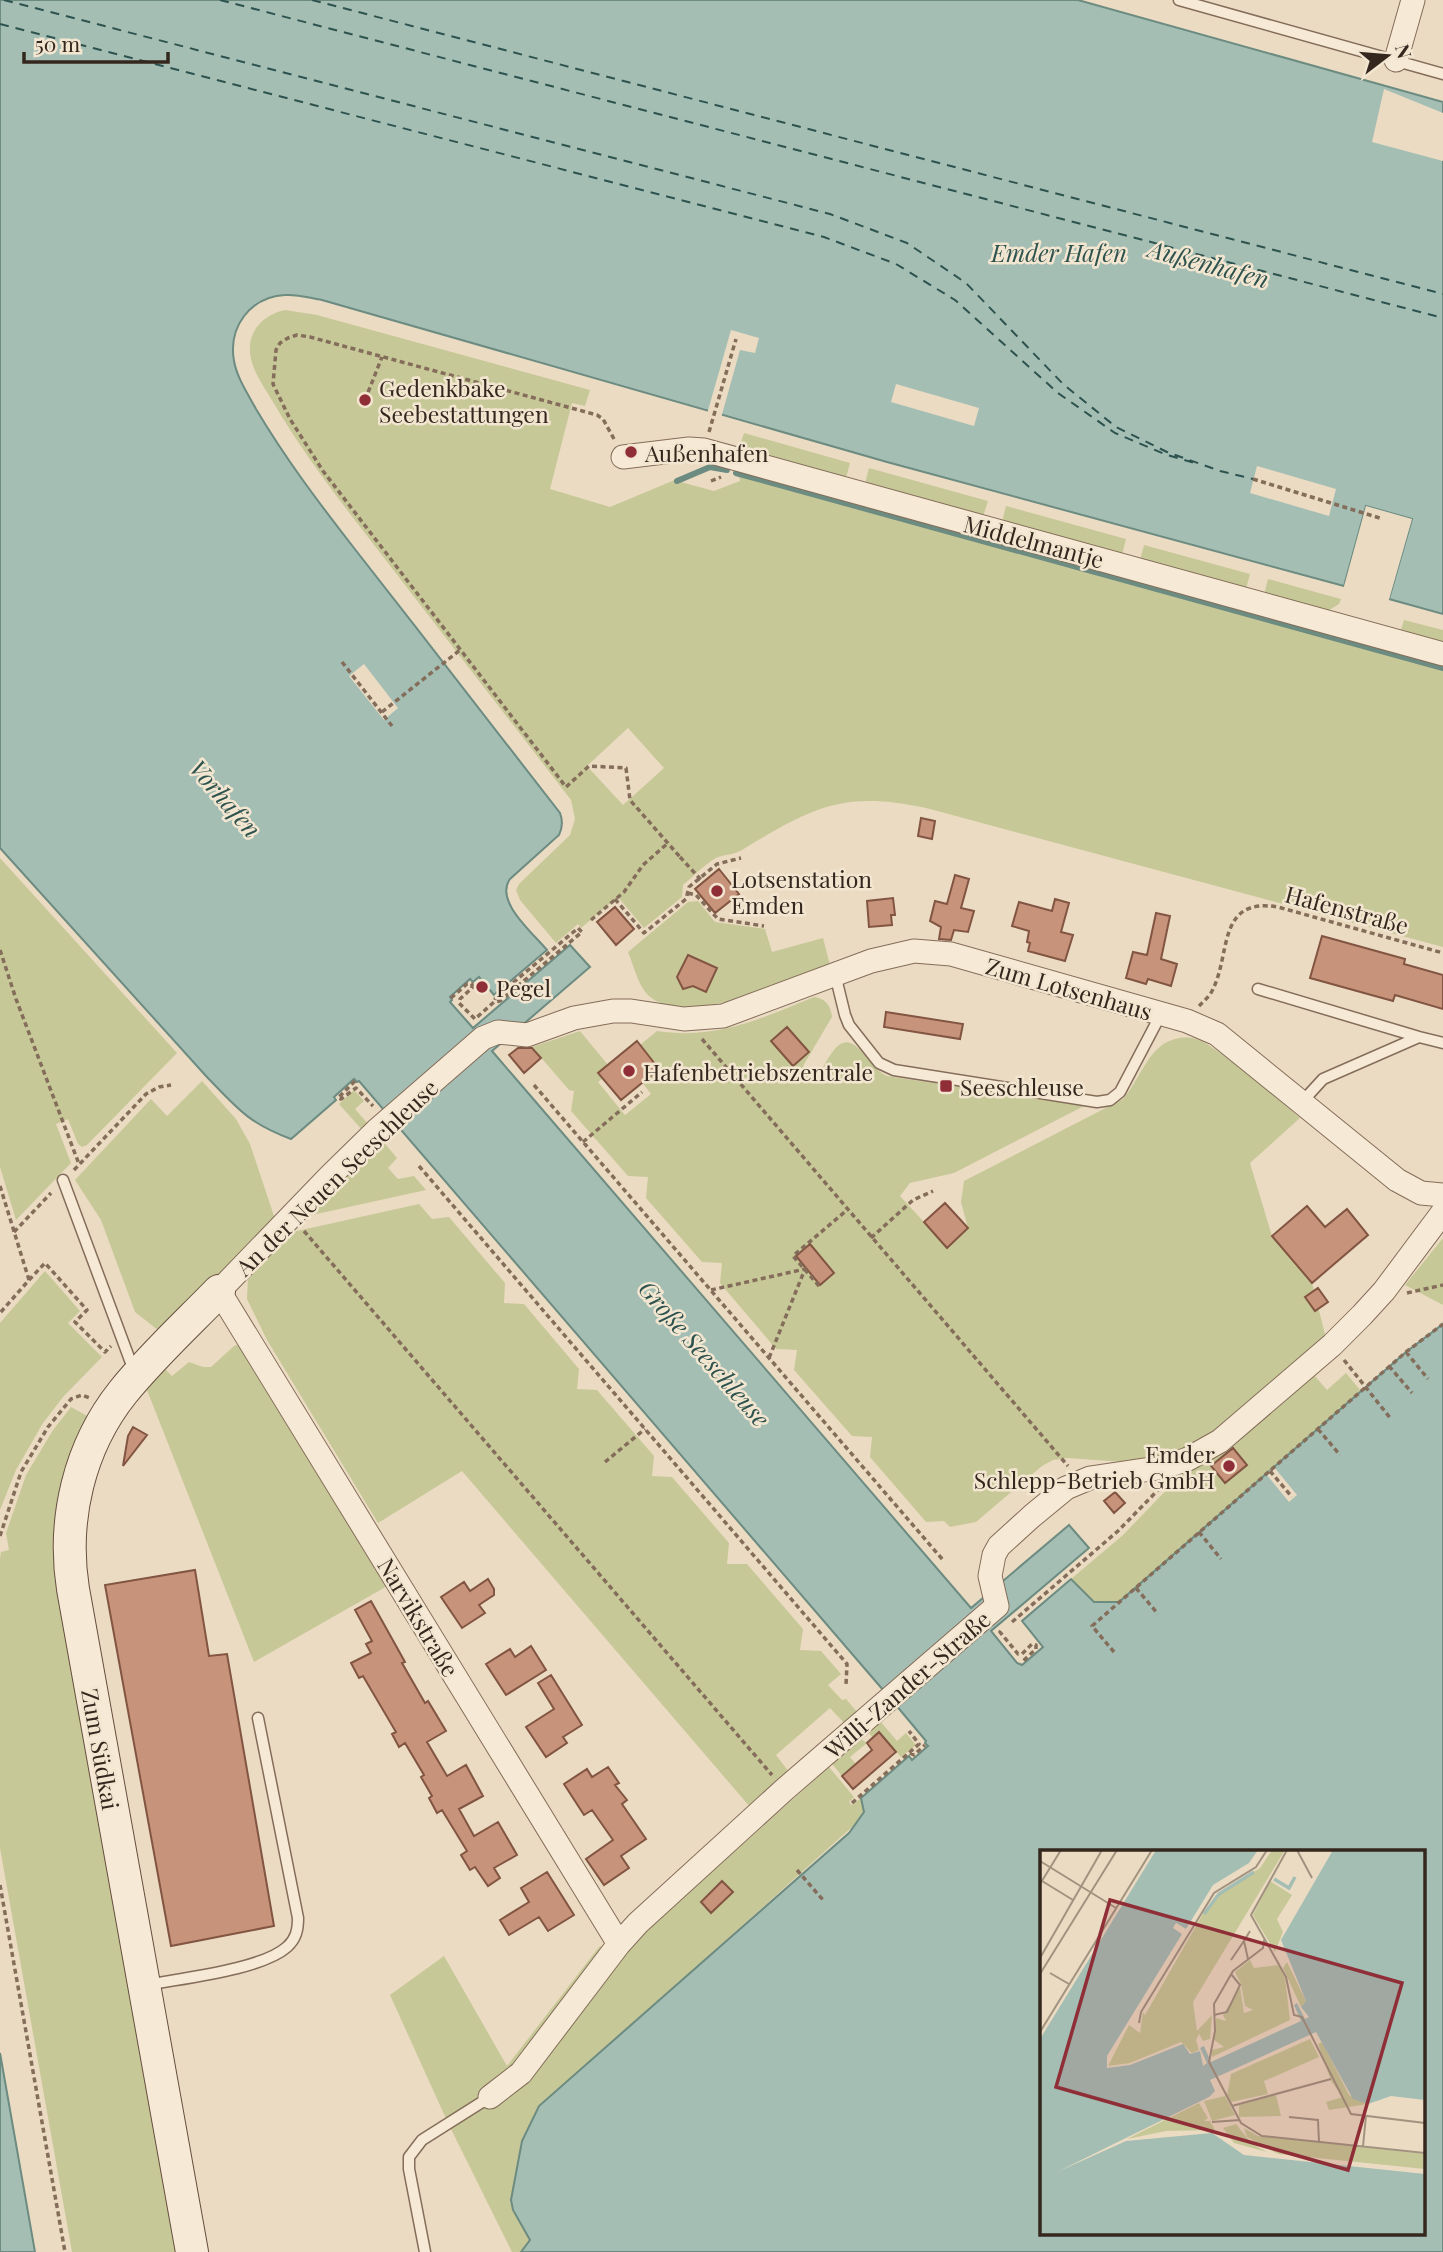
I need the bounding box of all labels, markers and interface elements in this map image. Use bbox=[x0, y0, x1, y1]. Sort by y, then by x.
scale bar bbox=[24, 21, 168, 65]
north arrow bbox=[1352, 21, 1422, 91]
text: 50 m bbox=[35, 29, 81, 57]
text: N bbox=[1390, 41, 1419, 61]
water label: Außenhafen bbox=[1142, 231, 1273, 294]
water label: Emder Hafen bbox=[990, 236, 1127, 268]
place label: Gedenkbake Seebestattungen bbox=[379, 372, 549, 429]
marker: Gedenkbake Seebestattungen bbox=[357, 392, 373, 408]
place label: Außenhafen bbox=[644, 437, 769, 468]
marker: Außenhafen bbox=[623, 444, 639, 460]
street label: Middelmantje bbox=[960, 507, 1108, 575]
water label: Vorhafen bbox=[183, 752, 269, 844]
place label: Lotsenstation Emden bbox=[731, 863, 872, 920]
street label: Hafenstraße bbox=[1282, 878, 1412, 940]
marker: Lotsenstation Emden bbox=[709, 883, 725, 899]
street label: Zum Lotsenhaus bbox=[982, 949, 1156, 1027]
place label: Pegel bbox=[496, 972, 551, 1003]
marker: Pegel bbox=[474, 979, 490, 995]
place label: Hafenbetriebszentrale bbox=[643, 1056, 873, 1087]
marker: Hafenbetriebszentrale bbox=[621, 1063, 637, 1079]
place label: Seeschleuse bbox=[960, 1071, 1084, 1102]
street label: An der Neuen Seeschleuse bbox=[227, 1072, 444, 1283]
marker: Seeschleuse bbox=[938, 1078, 954, 1094]
water label: Große Seeschleuse bbox=[633, 1273, 777, 1433]
place label: Emder Schlepp-Betrieb GmbH bbox=[974, 1438, 1215, 1495]
marker: Emder Schlepp-Betrieb GmbH bbox=[1221, 1458, 1237, 1474]
street label: Narvikstraße bbox=[371, 1552, 467, 1682]
street label: Willi-Zander-Straße bbox=[817, 1603, 997, 1765]
street label: Zum Südkai bbox=[75, 1686, 127, 1812]
inset map bbox=[1040, 1850, 1426, 2234]

